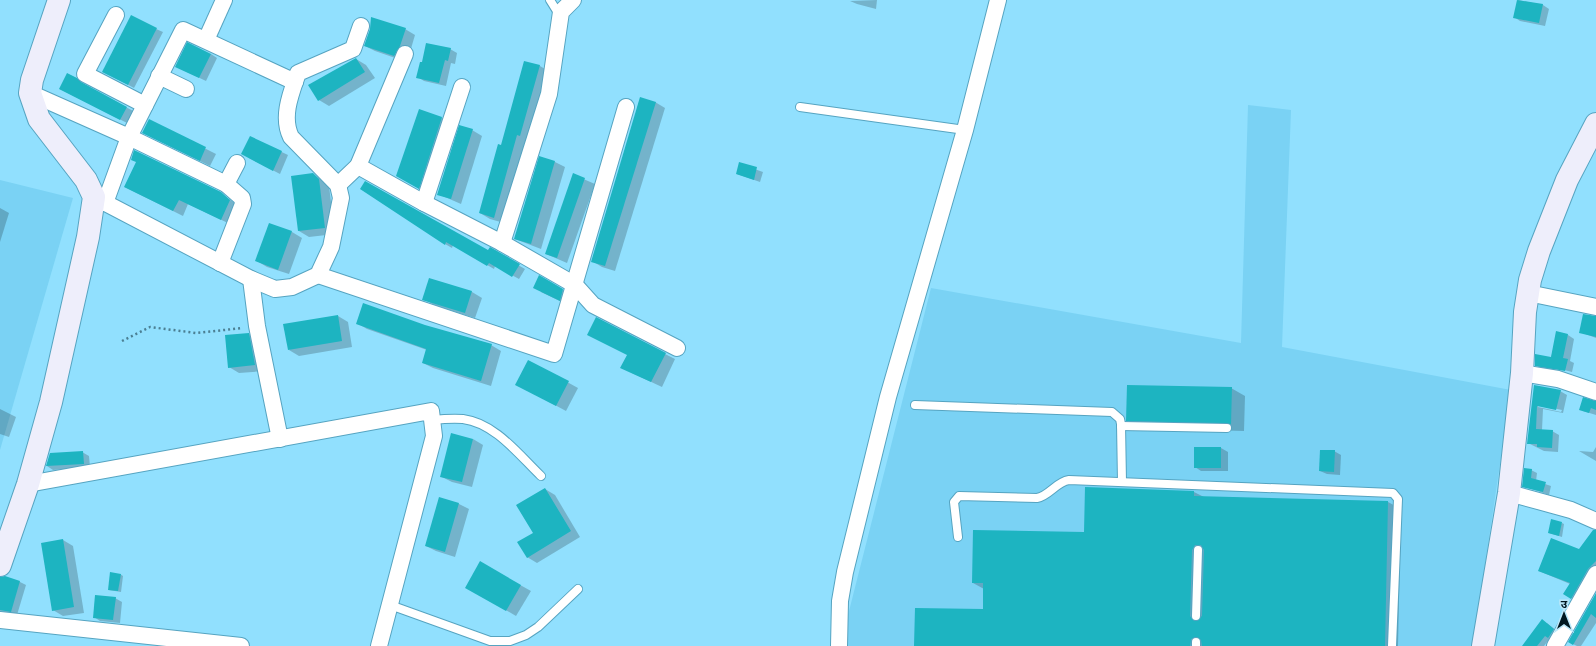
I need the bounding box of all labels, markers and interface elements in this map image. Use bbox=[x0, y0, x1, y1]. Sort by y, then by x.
north arrow bbox=[1544, 594, 1584, 634]
text: उ bbox=[1561, 597, 1568, 611]

